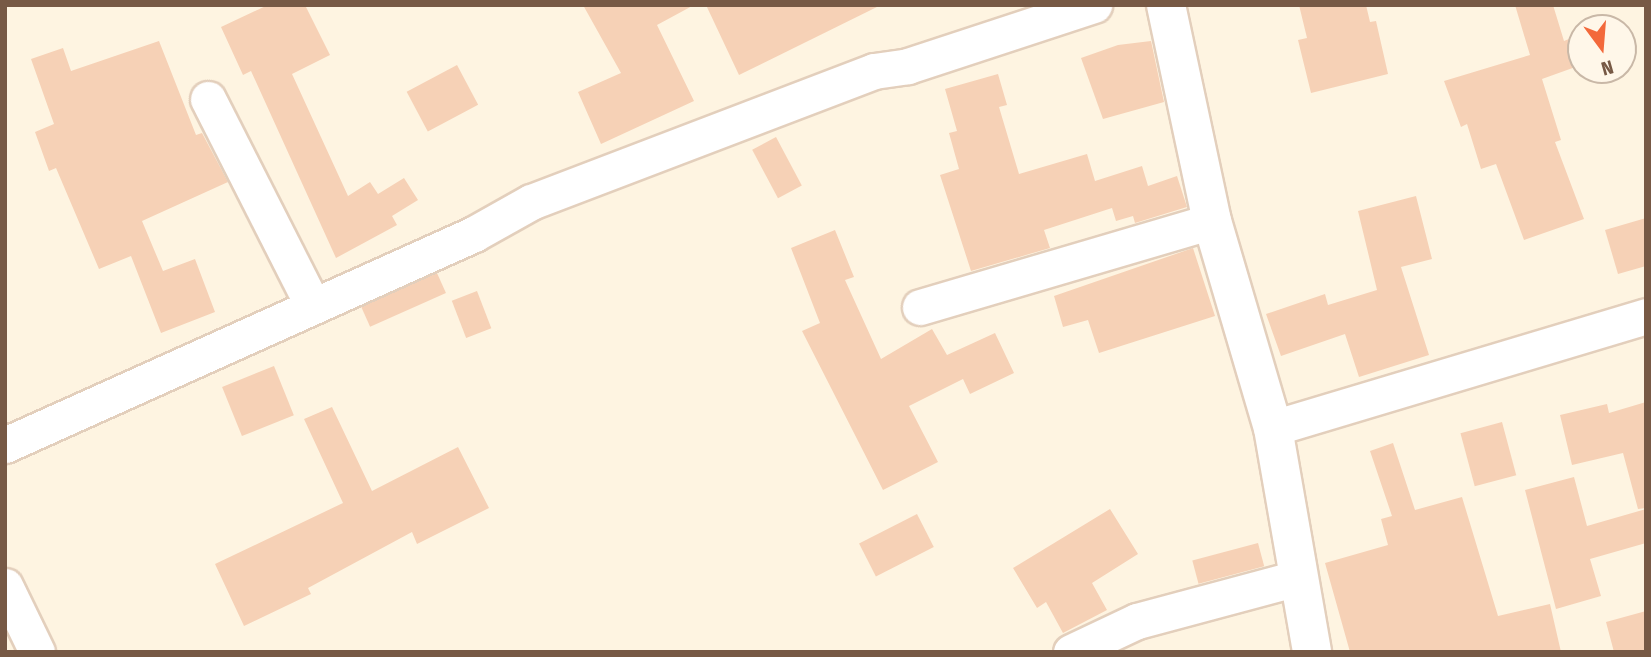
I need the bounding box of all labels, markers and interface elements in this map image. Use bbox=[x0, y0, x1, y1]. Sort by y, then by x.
north arrow bbox=[1567, 14, 1637, 84]
text: N bbox=[1599, 55, 1616, 80]

